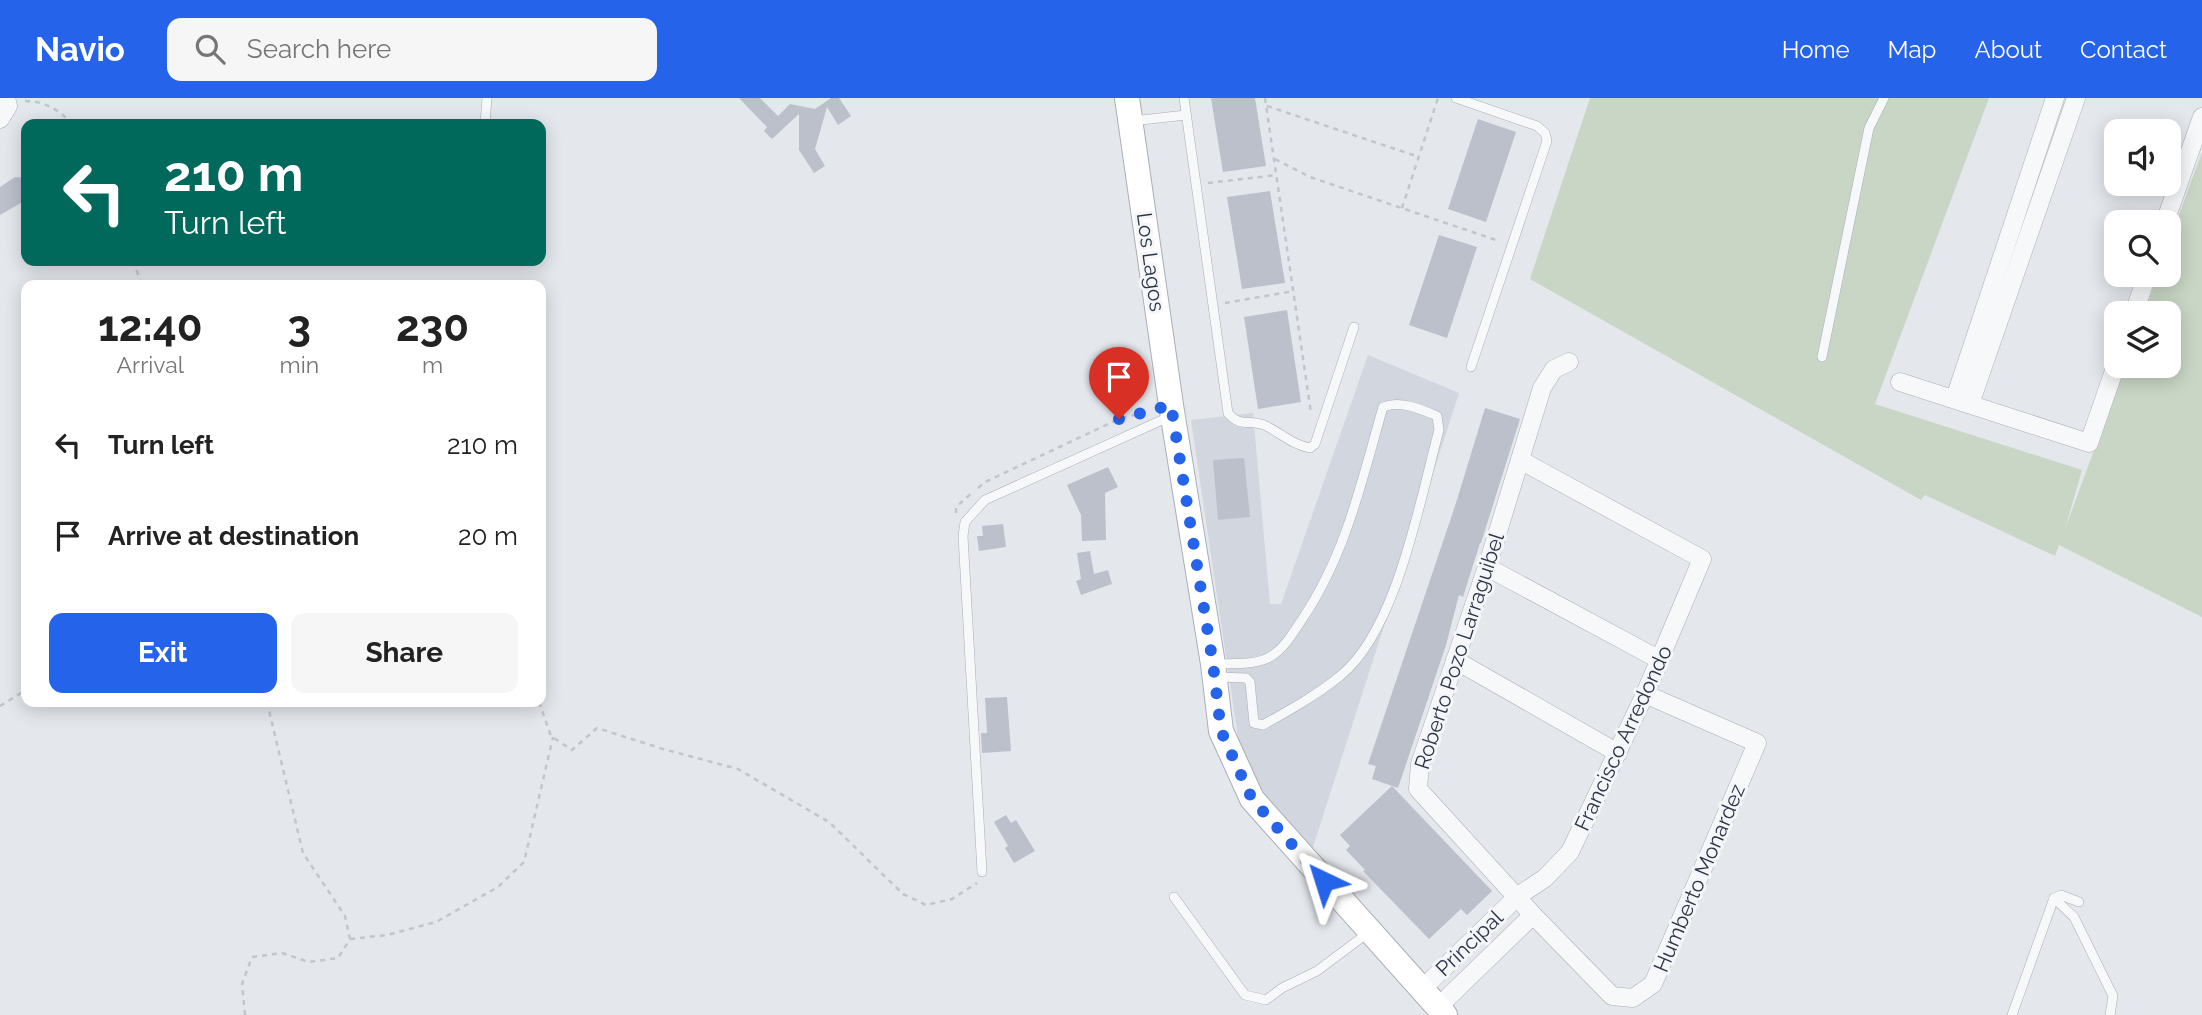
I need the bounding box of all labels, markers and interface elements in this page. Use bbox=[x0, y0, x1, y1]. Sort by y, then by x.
search box bbox=[167, 18, 657, 81]
text: Navio bbox=[35, 30, 125, 69]
icon: search bbox=[191, 30, 229, 68]
text: Search here bbox=[247, 34, 391, 64]
text: Home bbox=[1782, 35, 1850, 64]
text: Map bbox=[1888, 35, 1936, 64]
text: About bbox=[1974, 35, 2042, 64]
text: Contact bbox=[2080, 35, 2167, 64]
map controls bbox=[2104, 119, 2181, 378]
button: sound bbox=[2104, 119, 2181, 196]
text: 210 m bbox=[164, 145, 303, 202]
icon: left bbox=[49, 147, 140, 238]
text: Turn left bbox=[164, 204, 286, 241]
button: search bbox=[2104, 210, 2181, 287]
street label: Los Lagos bbox=[1132, 211, 1170, 313]
button: layers bbox=[2104, 301, 2181, 378]
text: 12:40 bbox=[98, 302, 203, 351]
text: 3 bbox=[288, 302, 311, 351]
text: 230 bbox=[396, 302, 469, 351]
pin bbox=[1089, 347, 1149, 419]
text: Arrival bbox=[117, 351, 184, 378]
text: min bbox=[280, 351, 319, 378]
text: m bbox=[422, 351, 443, 378]
icon: arrive bbox=[1100, 358, 1138, 396]
icon: left bbox=[49, 426, 87, 464]
text: Turn left bbox=[108, 430, 214, 460]
text: 210 m bbox=[447, 430, 518, 460]
icon: arrive bbox=[49, 517, 87, 555]
text: Arrive at destination bbox=[108, 521, 359, 551]
text: 20 m bbox=[458, 521, 518, 551]
street label: Roberto Pozo Larraguibel bbox=[1409, 529, 1509, 772]
button: Exit bbox=[49, 613, 277, 693]
button: Share bbox=[291, 613, 518, 693]
street label: Francisco Arredondo bbox=[1569, 641, 1677, 835]
street label: Humberto Monardez bbox=[1648, 780, 1750, 976]
position arrow bbox=[1287, 844, 1361, 918]
street label: Principal bbox=[1430, 905, 1508, 981]

